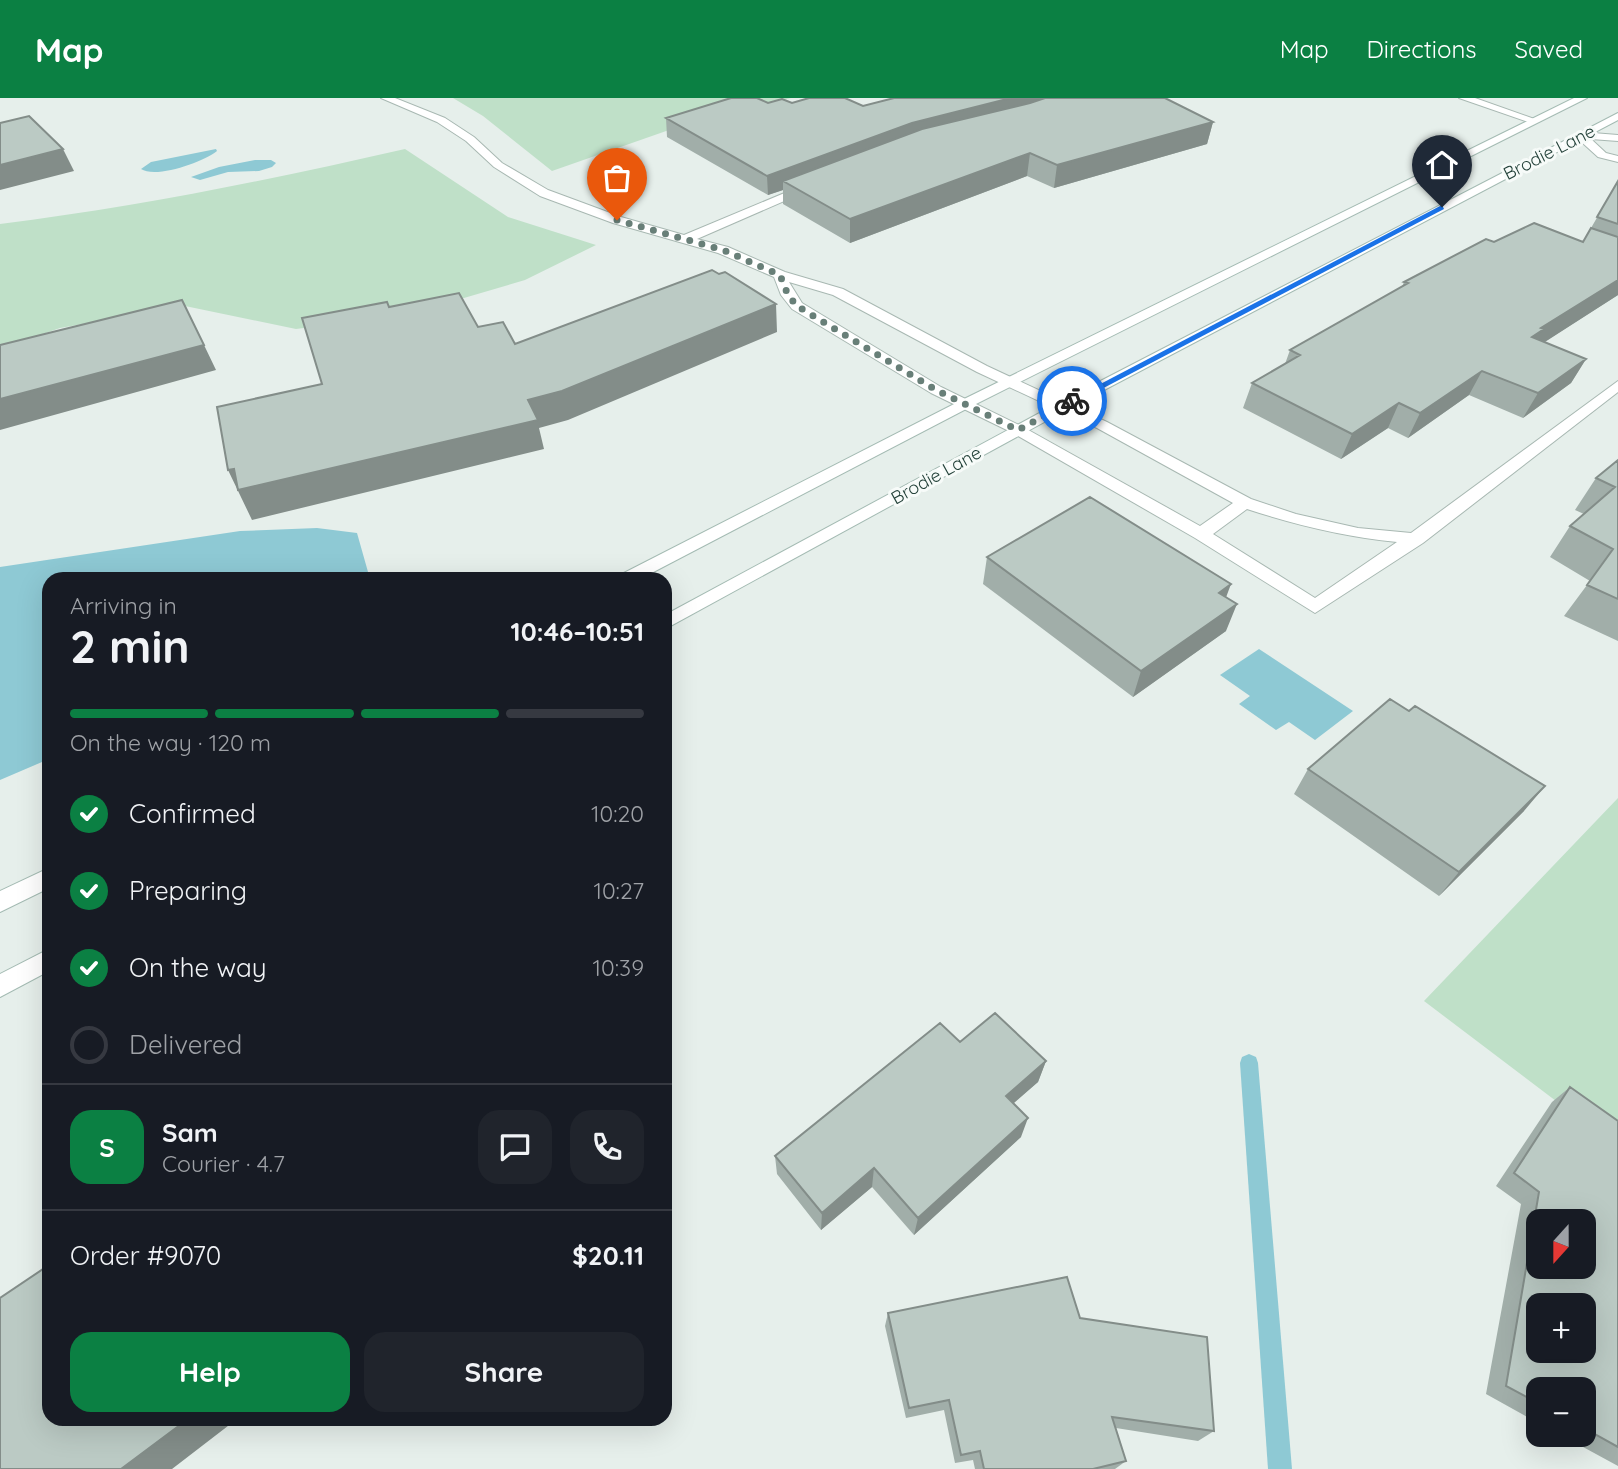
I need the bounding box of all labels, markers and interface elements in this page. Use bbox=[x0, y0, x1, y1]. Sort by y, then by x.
text: Map bbox=[35, 29, 103, 70]
text: Map bbox=[1280, 34, 1329, 64]
text: Directions bbox=[1367, 34, 1477, 64]
text: Saved bbox=[1515, 34, 1583, 64]
street label: Brodie Lane bbox=[1499, 119, 1599, 185]
pin bbox=[1412, 135, 1472, 207]
icon: home bbox=[1423, 146, 1461, 184]
pin bbox=[587, 148, 647, 220]
icon: bag bbox=[598, 159, 636, 197]
courier bbox=[1037, 366, 1107, 436]
icon: bike bbox=[1053, 382, 1091, 420]
street label: Brodie Lane bbox=[887, 441, 985, 509]
text: Arriving in bbox=[70, 591, 177, 620]
text: 10:46–10:51 bbox=[511, 615, 644, 648]
text: 2 min bbox=[70, 617, 190, 675]
text: On the way · 120 m bbox=[70, 728, 271, 757]
icon: check bbox=[70, 795, 108, 833]
text: Confirmed bbox=[129, 797, 256, 830]
text: 10:20 bbox=[591, 799, 644, 828]
icon: check bbox=[70, 872, 108, 910]
text: Preparing bbox=[129, 874, 247, 907]
text: 10:27 bbox=[593, 876, 644, 905]
icon: check bbox=[70, 949, 108, 987]
text: On the way bbox=[129, 951, 267, 984]
text: 10:39 bbox=[593, 953, 644, 982]
text: Delivered bbox=[129, 1028, 242, 1061]
button: chat bbox=[478, 1110, 552, 1184]
button: phone bbox=[570, 1110, 644, 1184]
text: Sam bbox=[162, 1116, 218, 1149]
text: S bbox=[99, 1131, 115, 1164]
text: Courier · 4.7 bbox=[162, 1149, 285, 1178]
north arrow bbox=[1526, 1209, 1596, 1279]
map controls bbox=[1526, 1209, 1596, 1447]
text: Order #9070 bbox=[70, 1239, 221, 1272]
text: $20.11 bbox=[572, 1239, 644, 1272]
button: + bbox=[1526, 1293, 1596, 1363]
button: Help bbox=[70, 1332, 350, 1412]
button: Share bbox=[364, 1332, 644, 1412]
button: − bbox=[1526, 1377, 1596, 1447]

